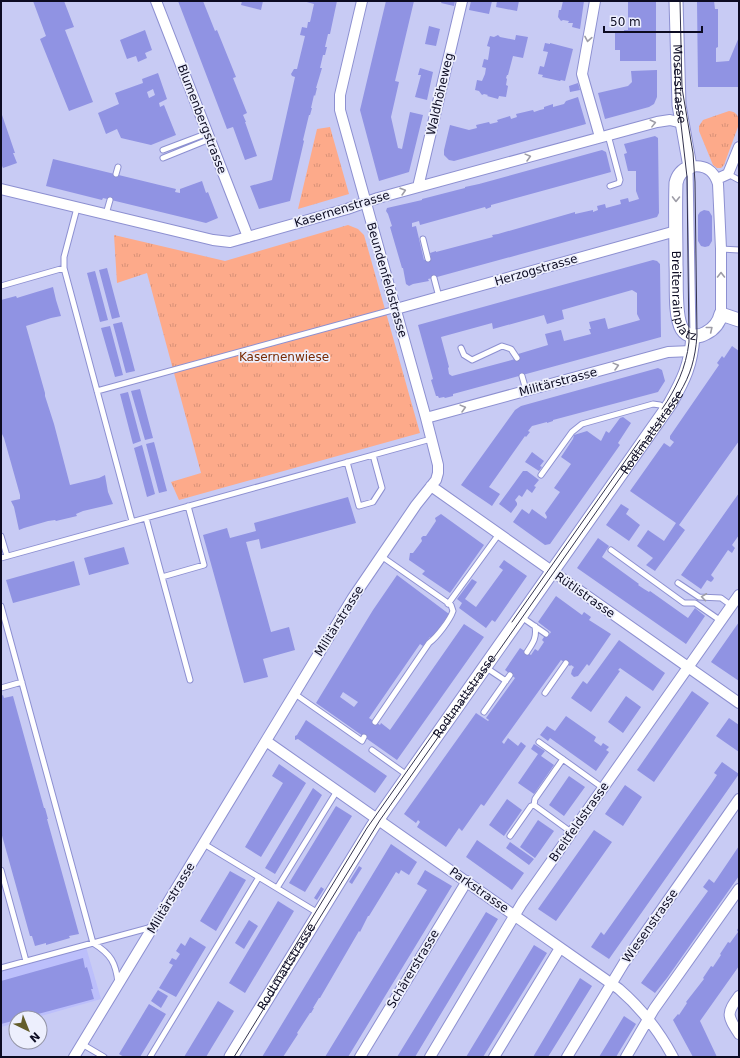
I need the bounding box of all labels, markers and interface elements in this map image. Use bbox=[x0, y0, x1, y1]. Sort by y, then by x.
scale bar bbox=[604, 8, 702, 34]
text: 50 m bbox=[610, 15, 641, 29]
one-way arrow bbox=[584, 36, 592, 42]
street label: Moserstrasse bbox=[670, 44, 689, 125]
street label: Waldhöheweg bbox=[424, 51, 456, 137]
street label: Blumenbergstrasse bbox=[175, 62, 229, 176]
one-way arrow bbox=[650, 119, 657, 127]
one-way arrow bbox=[525, 153, 531, 161]
one-way arrow bbox=[399, 187, 406, 196]
street label: Kasernenstrasse bbox=[293, 188, 391, 230]
one-way arrow bbox=[672, 196, 680, 202]
street label: Beundenfeldstrasse bbox=[364, 221, 410, 339]
street label: Herzogstrasse bbox=[493, 251, 579, 289]
street label: Breitenrainplatz bbox=[669, 251, 697, 343]
one-way arrow bbox=[717, 272, 725, 278]
one-way arrow bbox=[706, 327, 713, 334]
park label: Kasernenwiese bbox=[239, 350, 329, 364]
one-way arrow bbox=[612, 362, 619, 371]
street label: Militärstrasse bbox=[517, 365, 599, 399]
street label: Rodtmattstrasse bbox=[618, 388, 686, 477]
one-way arrow bbox=[459, 404, 466, 413]
street label: Rütlistrasse bbox=[552, 569, 618, 621]
street label: Militärstrasse bbox=[312, 583, 366, 659]
one-way arrow bbox=[701, 593, 707, 602]
street label: Rodtmattstrasse bbox=[430, 652, 499, 741]
street label: Breitfeldstrasse bbox=[546, 779, 612, 865]
street label: Militärstrasse bbox=[144, 860, 198, 936]
street label: Parkstrasse bbox=[447, 864, 511, 916]
street label: Wiesenstrasse bbox=[619, 886, 681, 966]
street label: Rodtmattstrasse bbox=[255, 921, 318, 1013]
street label: Schärerstrasse bbox=[384, 927, 442, 1011]
north arrow bbox=[8, 1010, 48, 1050]
text: N bbox=[27, 1029, 42, 1045]

